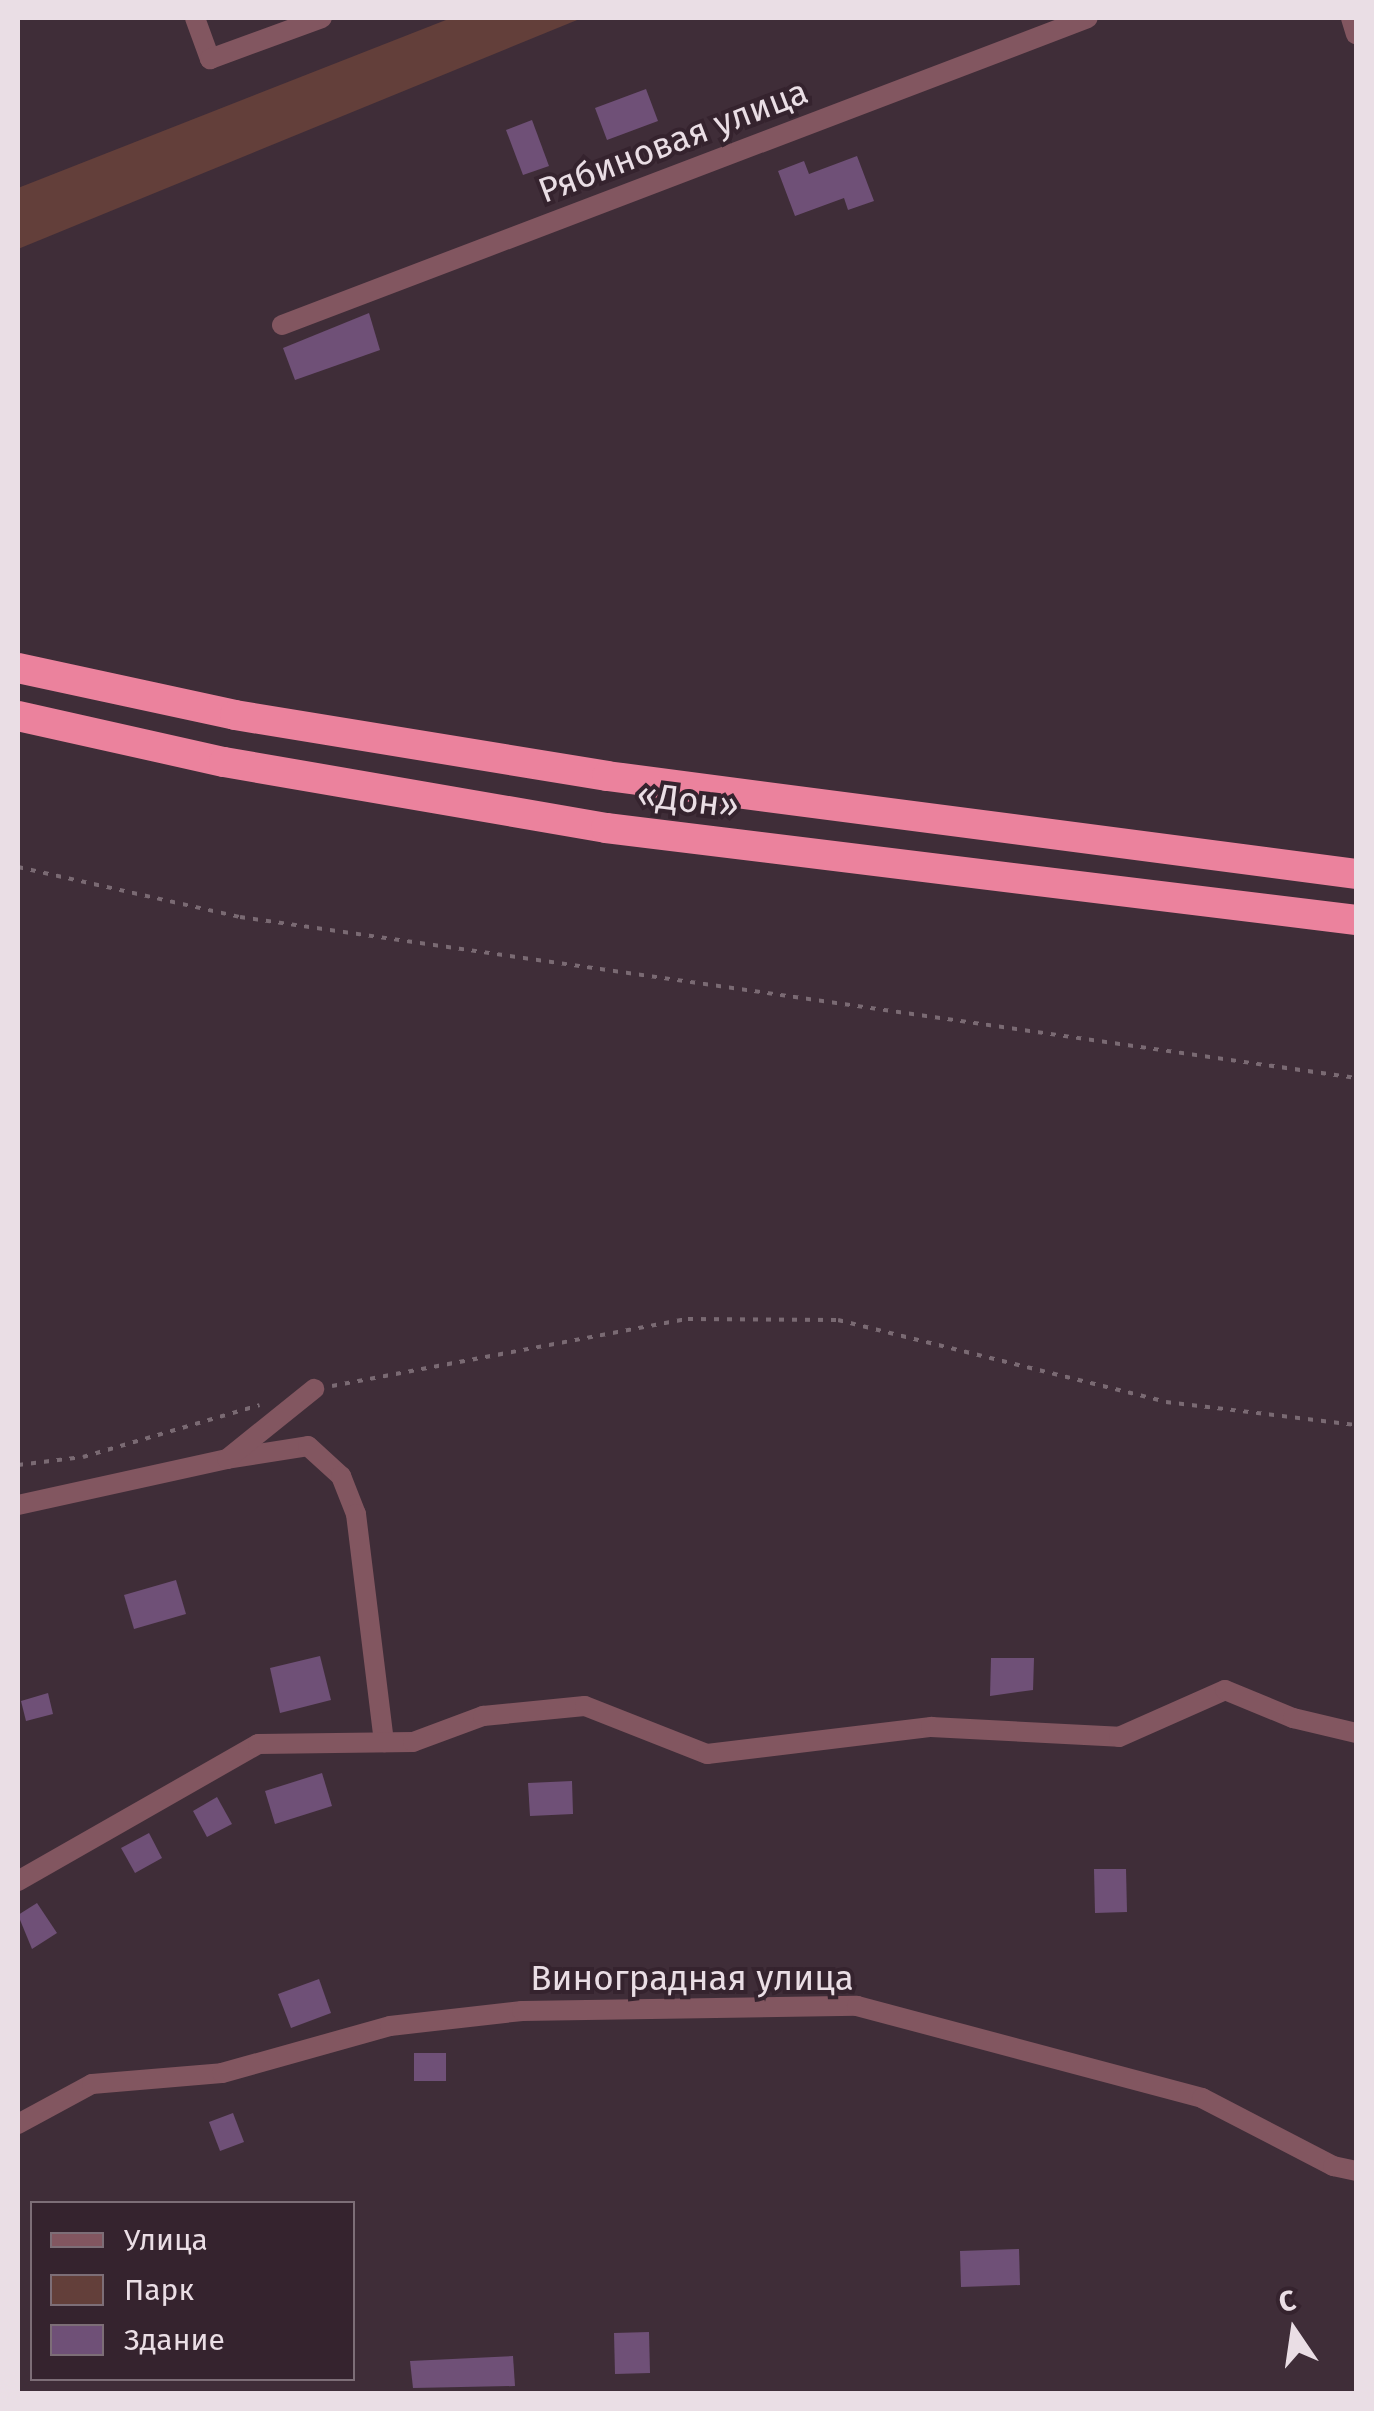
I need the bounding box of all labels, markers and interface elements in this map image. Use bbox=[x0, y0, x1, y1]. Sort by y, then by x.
street label: Рябиновая улица bbox=[532, 70, 814, 212]
street label: «Дон» bbox=[635, 773, 741, 827]
street label: Виноградная улица bbox=[530, 1957, 854, 1999]
legend bbox=[30, 2201, 355, 2381]
text: Улица bbox=[124, 2222, 208, 2258]
text: Парк bbox=[124, 2272, 194, 2308]
north arrow bbox=[1244, 2281, 1344, 2381]
text: С bbox=[1276, 2283, 1299, 2319]
text: Здание bbox=[124, 2322, 225, 2358]

